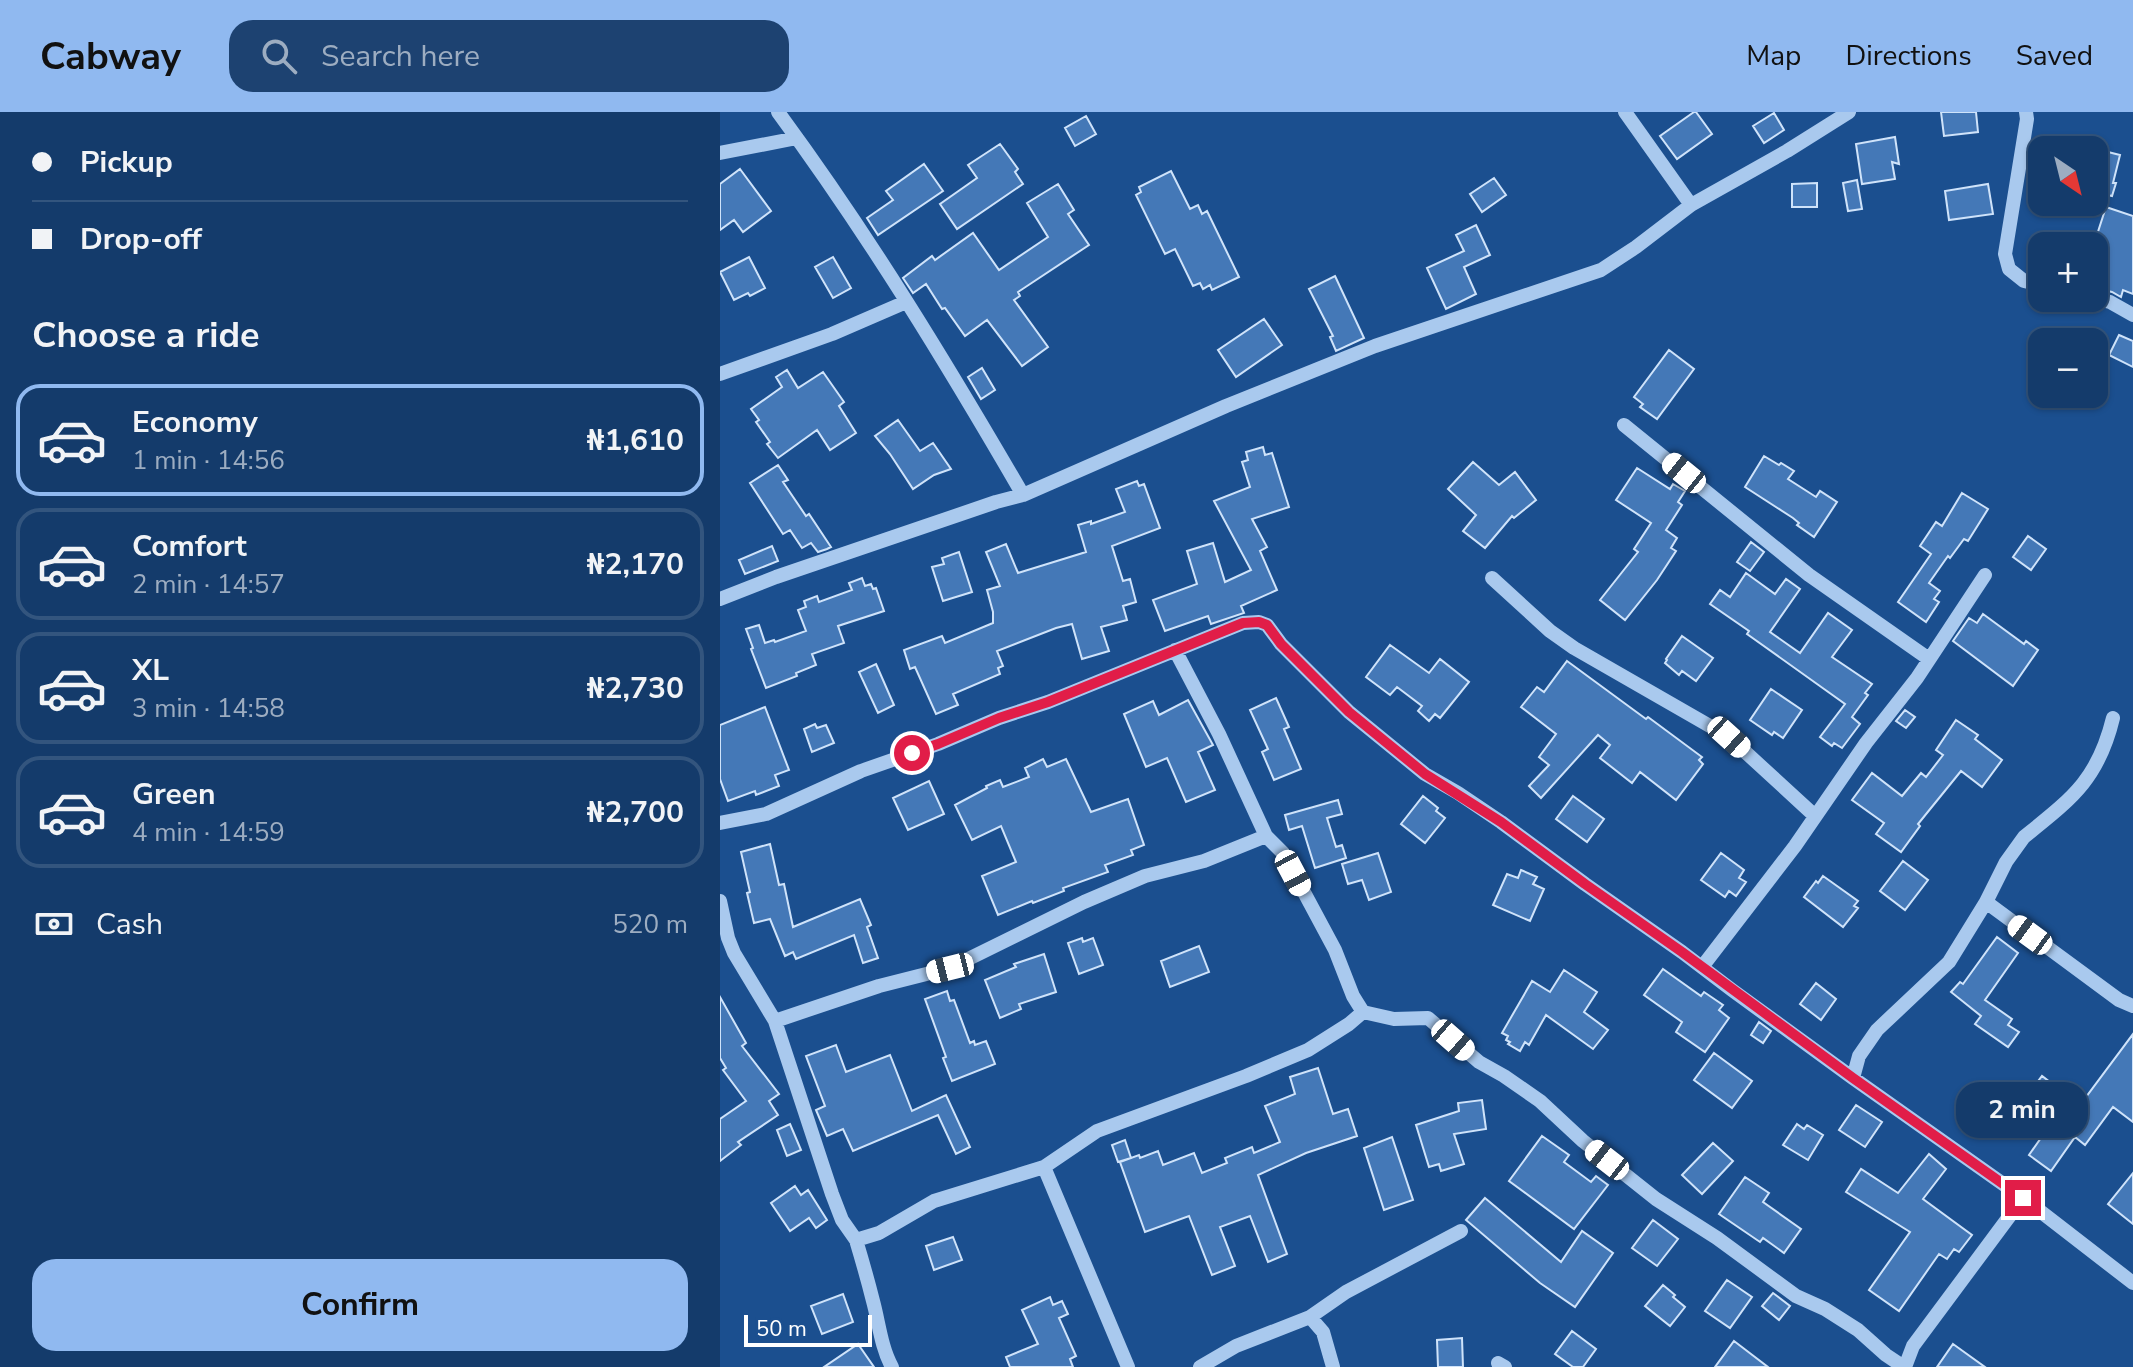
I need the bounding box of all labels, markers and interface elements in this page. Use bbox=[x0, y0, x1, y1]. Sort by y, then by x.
search box bbox=[229, 20, 789, 92]
text: Cabway bbox=[40, 31, 181, 82]
icon: search bbox=[257, 34, 301, 78]
text: Search here bbox=[321, 36, 480, 77]
text: Map bbox=[1746, 37, 1801, 75]
text: Directions bbox=[1845, 37, 1972, 75]
text: Saved bbox=[2016, 37, 2093, 75]
north arrow bbox=[2028, 136, 2108, 216]
map controls bbox=[2028, 136, 2108, 408]
text: Pickup bbox=[80, 142, 173, 183]
text: Drop-off bbox=[80, 219, 202, 260]
button: + bbox=[2028, 232, 2108, 312]
text: Choose a ride bbox=[32, 311, 260, 360]
button: − bbox=[2028, 328, 2108, 408]
text: Economy bbox=[132, 402, 258, 443]
icon: car bbox=[36, 404, 108, 476]
text: ₦1,610 bbox=[587, 420, 684, 461]
text: 1 min · 14:56 bbox=[132, 443, 285, 478]
car bbox=[1658, 449, 1710, 497]
text: Comfort bbox=[132, 526, 247, 567]
icon: car bbox=[36, 528, 108, 600]
text: ₦2,170 bbox=[587, 544, 684, 585]
text: 2 min · 14:57 bbox=[132, 567, 285, 602]
text: XL bbox=[132, 650, 169, 691]
icon: car bbox=[36, 652, 108, 724]
text: ₦2,730 bbox=[587, 668, 684, 709]
text: 3 min · 14:58 bbox=[132, 691, 285, 726]
car bbox=[1703, 712, 1755, 762]
route start bbox=[894, 735, 930, 771]
text: Green bbox=[132, 774, 216, 815]
icon: car bbox=[36, 776, 108, 848]
text: ₦2,700 bbox=[587, 792, 684, 833]
text: 4 min · 14:59 bbox=[132, 815, 285, 850]
car bbox=[1271, 846, 1315, 900]
icon: cash bbox=[32, 902, 76, 946]
text: Cash bbox=[96, 904, 163, 945]
text: 520 m bbox=[612, 907, 688, 942]
car bbox=[2004, 911, 2056, 959]
car bbox=[924, 951, 976, 985]
car bbox=[1427, 1015, 1479, 1065]
callout: 2 min bbox=[1957, 1082, 2089, 1138]
text: 2 min bbox=[1988, 1092, 2056, 1127]
car bbox=[1581, 1136, 1633, 1184]
route end bbox=[2005, 1180, 2041, 1216]
button: Confirm bbox=[32, 1259, 688, 1351]
scale bar bbox=[744, 1311, 872, 1347]
text: 50 m bbox=[756, 1314, 807, 1344]

